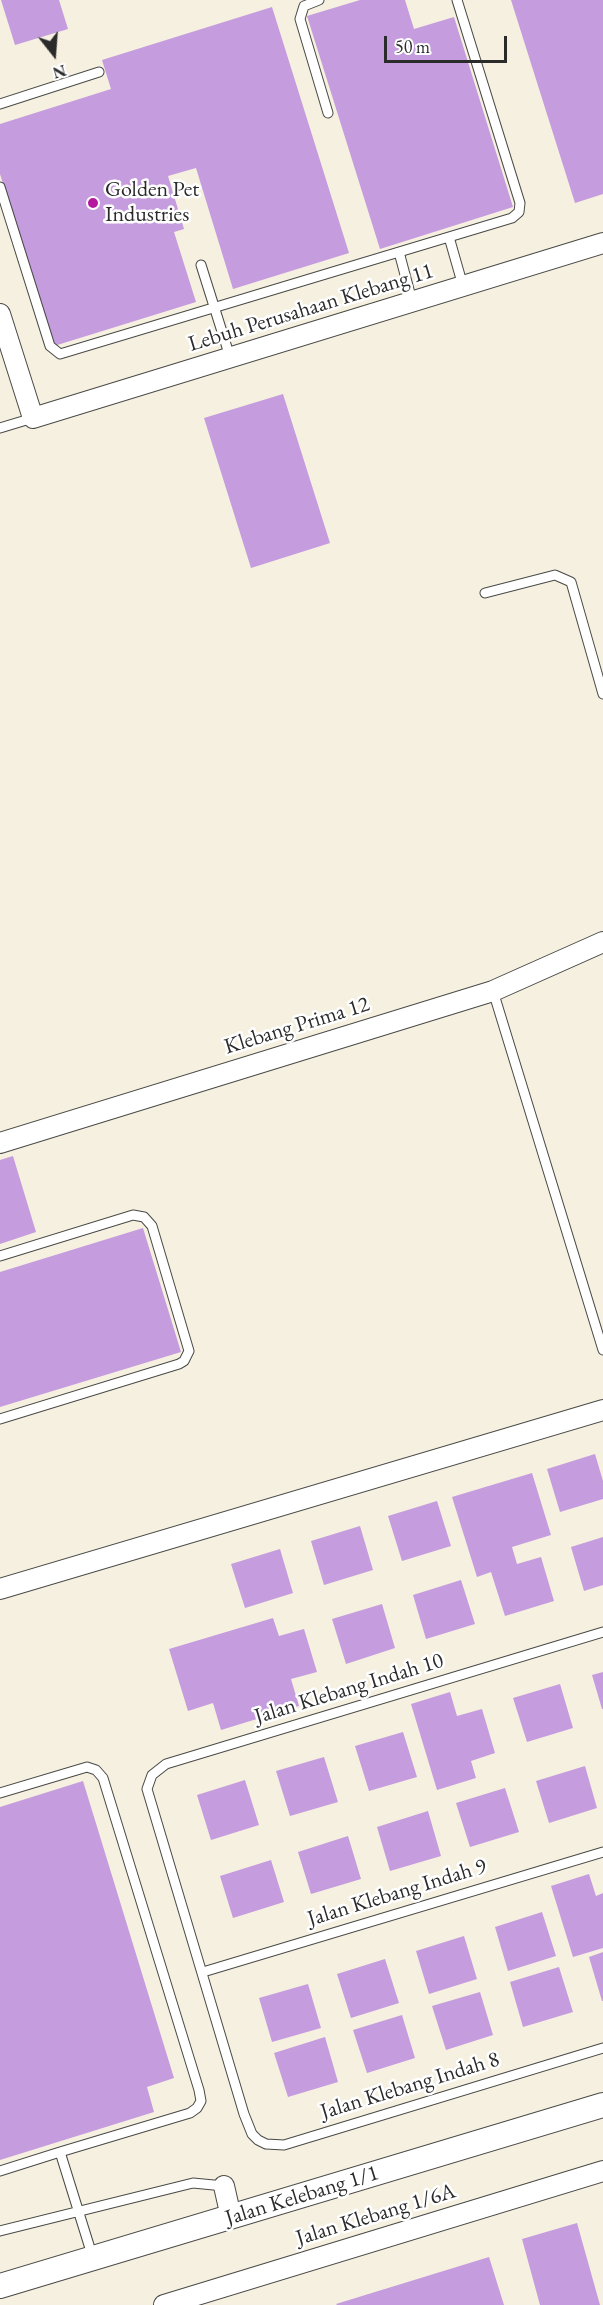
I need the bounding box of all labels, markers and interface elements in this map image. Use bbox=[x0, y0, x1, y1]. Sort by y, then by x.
north arrow bbox=[24, 24, 84, 84]
scale bar bbox=[387, 24, 510, 62]
text: 50 m bbox=[395, 35, 430, 58]
text: N bbox=[50, 60, 69, 84]
place label: Golden Pet Industries bbox=[105, 177, 199, 228]
marker: Golden Pet Industries bbox=[86, 196, 100, 210]
street label: Lebuh Perusahaan Klebang 11 bbox=[185, 258, 437, 358]
street label: Klebang Prima 12 bbox=[221, 991, 373, 1061]
street label: Jalan Klebang Indah 10 bbox=[251, 1648, 447, 1730]
street label: Jalan Klebang Indah 9 bbox=[304, 1853, 490, 1933]
street label: Jalan Klebang Indah 8 bbox=[317, 2046, 503, 2126]
street label: Jalan Kelebang 1/1 bbox=[222, 2160, 382, 2232]
street label: Jalan Klebang 1/6A bbox=[293, 2178, 459, 2252]

